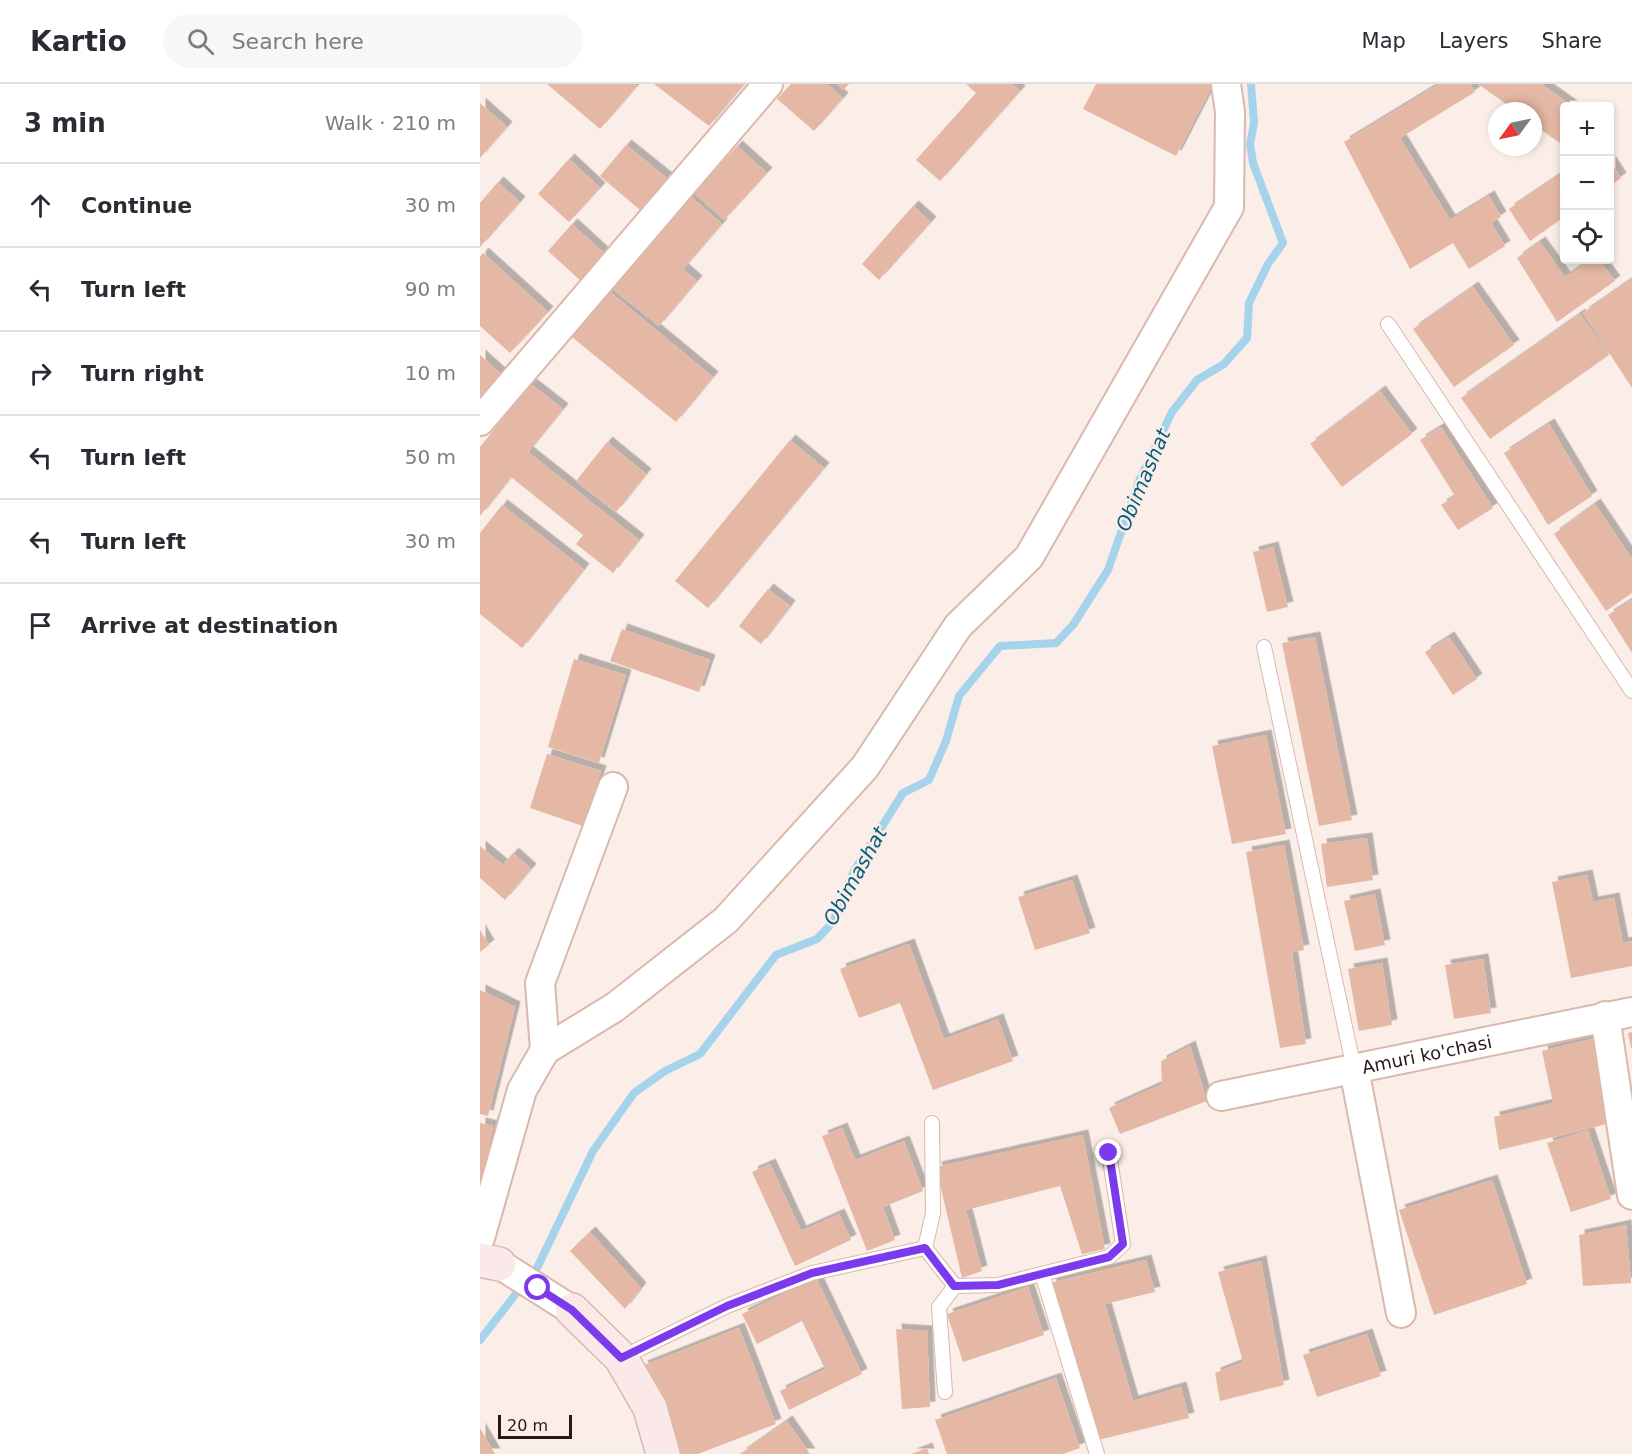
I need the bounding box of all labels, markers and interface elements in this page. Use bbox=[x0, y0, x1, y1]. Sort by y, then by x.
search box bbox=[163, 14, 583, 68]
text: Kartio bbox=[30, 25, 127, 58]
icon: search bbox=[184, 25, 217, 58]
text: Search here bbox=[232, 29, 364, 54]
text: Map bbox=[1362, 29, 1406, 53]
text: Layers bbox=[1439, 29, 1508, 53]
text: Share bbox=[1541, 29, 1602, 53]
north arrow bbox=[1488, 102, 1542, 156]
map controls bbox=[1560, 102, 1614, 264]
button: + bbox=[1560, 102, 1614, 156]
text: 3 min bbox=[24, 108, 106, 138]
text: Walk · 210 m bbox=[325, 111, 456, 135]
button: − bbox=[1560, 156, 1614, 210]
icon: ahead bbox=[24, 189, 57, 222]
text: Continue bbox=[81, 193, 192, 218]
text: 30 m bbox=[405, 193, 456, 217]
button: locate bbox=[1560, 210, 1614, 264]
icon: left bbox=[24, 273, 57, 306]
text: Turn left bbox=[81, 277, 186, 302]
text: 90 m bbox=[405, 277, 456, 301]
icon: right bbox=[24, 357, 57, 390]
text: Turn right bbox=[81, 361, 204, 386]
text: 10 m bbox=[405, 361, 456, 385]
water label: Obimashat bbox=[1111, 424, 1176, 535]
icon: left bbox=[24, 441, 57, 474]
text: Turn left bbox=[81, 445, 186, 470]
text: 50 m bbox=[405, 445, 456, 469]
icon: left bbox=[24, 525, 57, 558]
text: Turn left bbox=[81, 529, 186, 554]
text: 30 m bbox=[405, 529, 456, 553]
icon: arrive bbox=[24, 609, 57, 642]
text: Arrive at destination bbox=[81, 613, 338, 638]
water label: Obimashat bbox=[818, 822, 892, 929]
street label: Amuri ko'chasi bbox=[1360, 1030, 1494, 1077]
route end bbox=[1095, 1139, 1121, 1165]
route start bbox=[524, 1274, 550, 1300]
scale bar bbox=[498, 1412, 572, 1440]
text: 20 m bbox=[507, 1416, 548, 1435]

